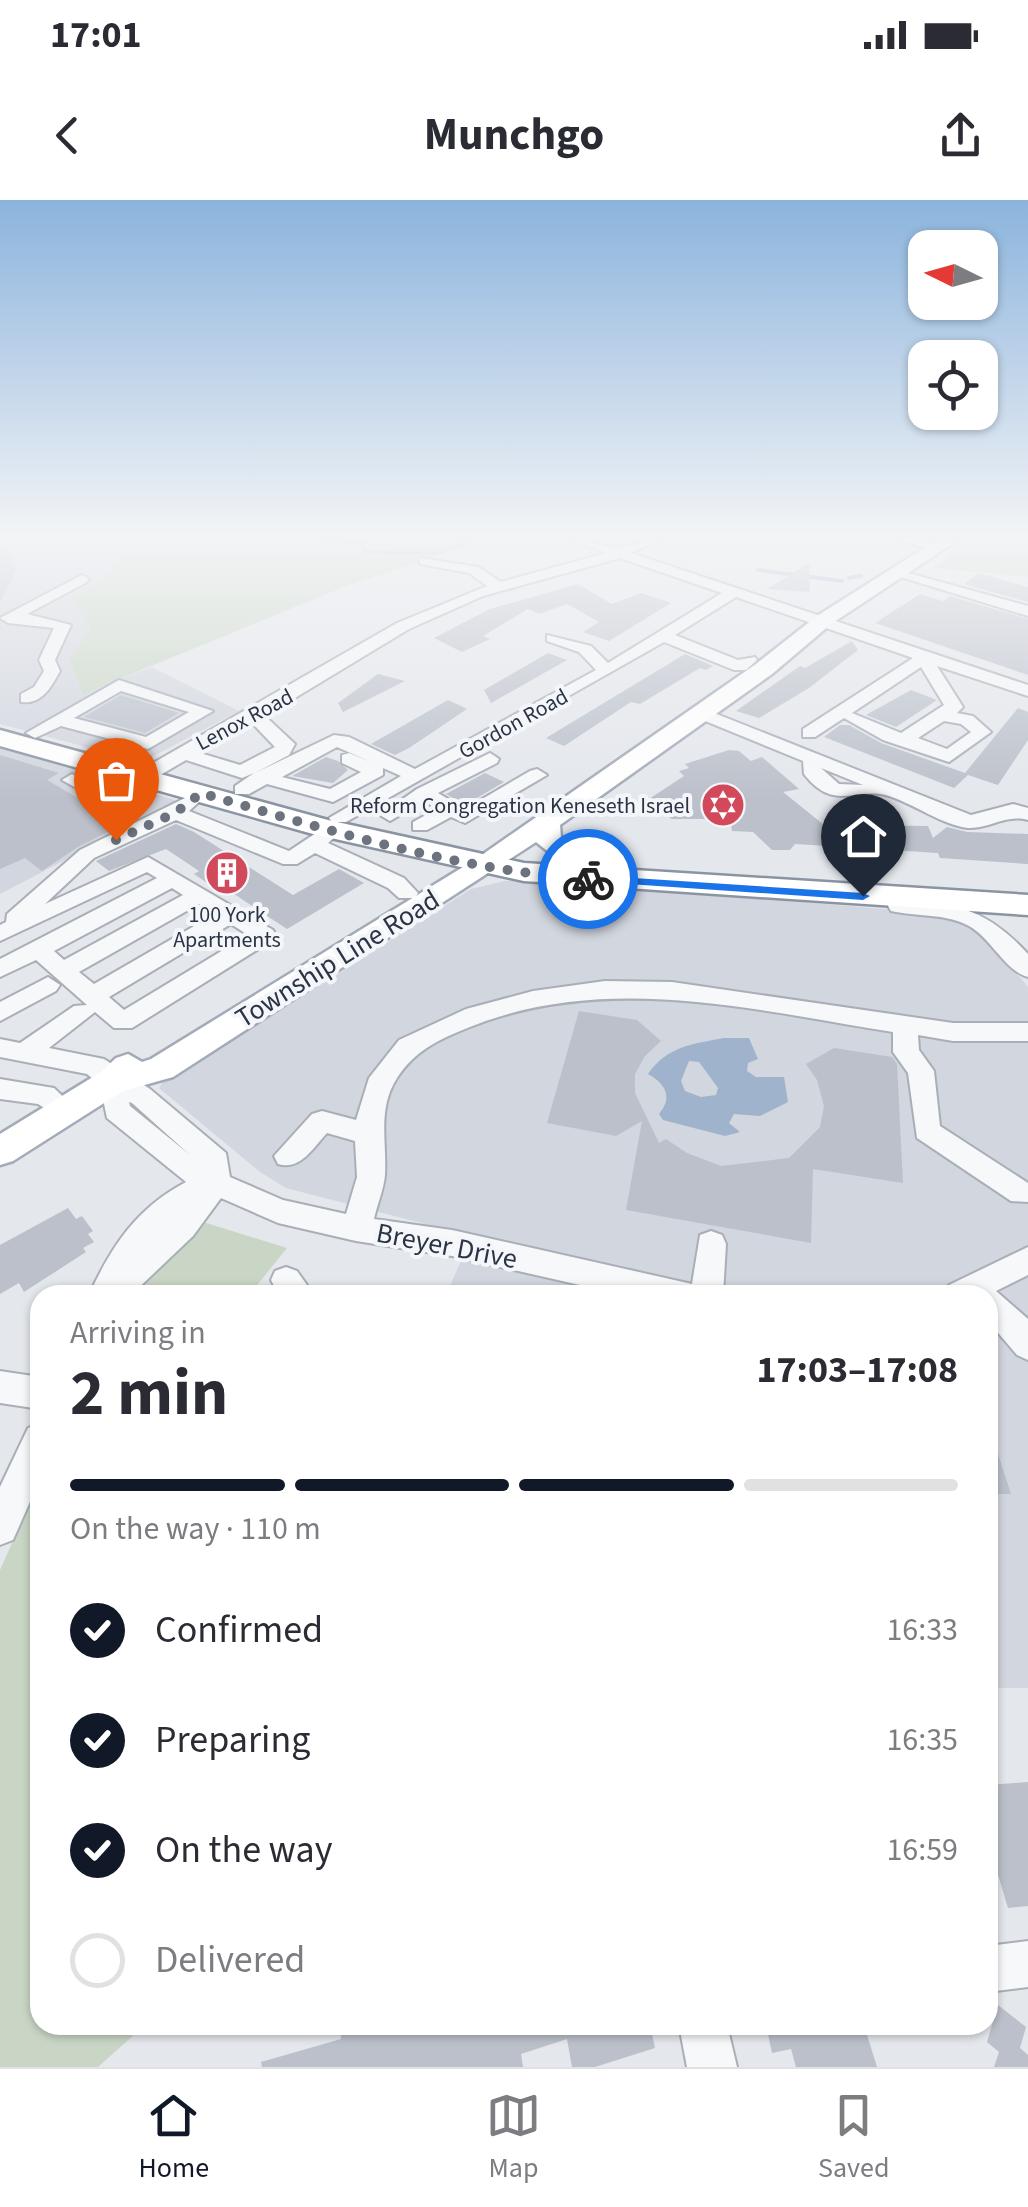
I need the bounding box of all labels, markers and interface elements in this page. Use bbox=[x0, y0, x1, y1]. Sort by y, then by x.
text: 17:01 bbox=[50, 8, 142, 62]
text: Munchgo bbox=[424, 103, 604, 167]
icon: back bbox=[40, 108, 95, 163]
icon: share bbox=[933, 108, 988, 163]
north arrow bbox=[908, 230, 998, 320]
map controls bbox=[908, 230, 998, 430]
button: locate bbox=[908, 340, 998, 430]
street label: Lenox Road bbox=[190, 681, 299, 759]
street label: Gordon Road bbox=[453, 681, 574, 767]
pin bbox=[74, 738, 159, 841]
icon: bag bbox=[89, 753, 144, 808]
synagogue icon: Reform Congregation Keneseth Israel bbox=[700, 782, 746, 828]
place label: Reform Congregation Keneseth Israel bbox=[350, 790, 690, 822]
pin bbox=[821, 794, 906, 897]
icon: home bbox=[836, 809, 891, 864]
courier bbox=[538, 829, 638, 929]
building icon: 100 York Apartments bbox=[204, 850, 250, 896]
icon: bike bbox=[561, 852, 616, 907]
street label: Township Line Road bbox=[228, 880, 447, 1038]
place label: 100 York Apartments bbox=[173, 899, 281, 956]
street label: Breyer Drive bbox=[373, 1213, 521, 1279]
text: Arriving in bbox=[70, 1310, 206, 1356]
text: 17:03–17:08 bbox=[756, 1343, 958, 1397]
text: 2 min bbox=[70, 1347, 228, 1440]
text: On the way · 110 m bbox=[70, 1506, 321, 1552]
icon: check bbox=[70, 1603, 125, 1658]
text: Confirmed bbox=[155, 1603, 323, 1657]
text: 16:33 bbox=[886, 1607, 958, 1653]
icon: check bbox=[70, 1713, 125, 1768]
text: Preparing bbox=[155, 1713, 310, 1767]
text: 16:35 bbox=[886, 1717, 958, 1763]
icon: check bbox=[70, 1823, 125, 1878]
text: On the way bbox=[155, 1823, 332, 1877]
text: 16:59 bbox=[886, 1827, 958, 1873]
text: Delivered bbox=[155, 1933, 305, 1987]
tab: Home bbox=[138, 2088, 209, 2188]
tab: Map bbox=[486, 2088, 541, 2188]
tab: Saved bbox=[818, 2088, 889, 2188]

